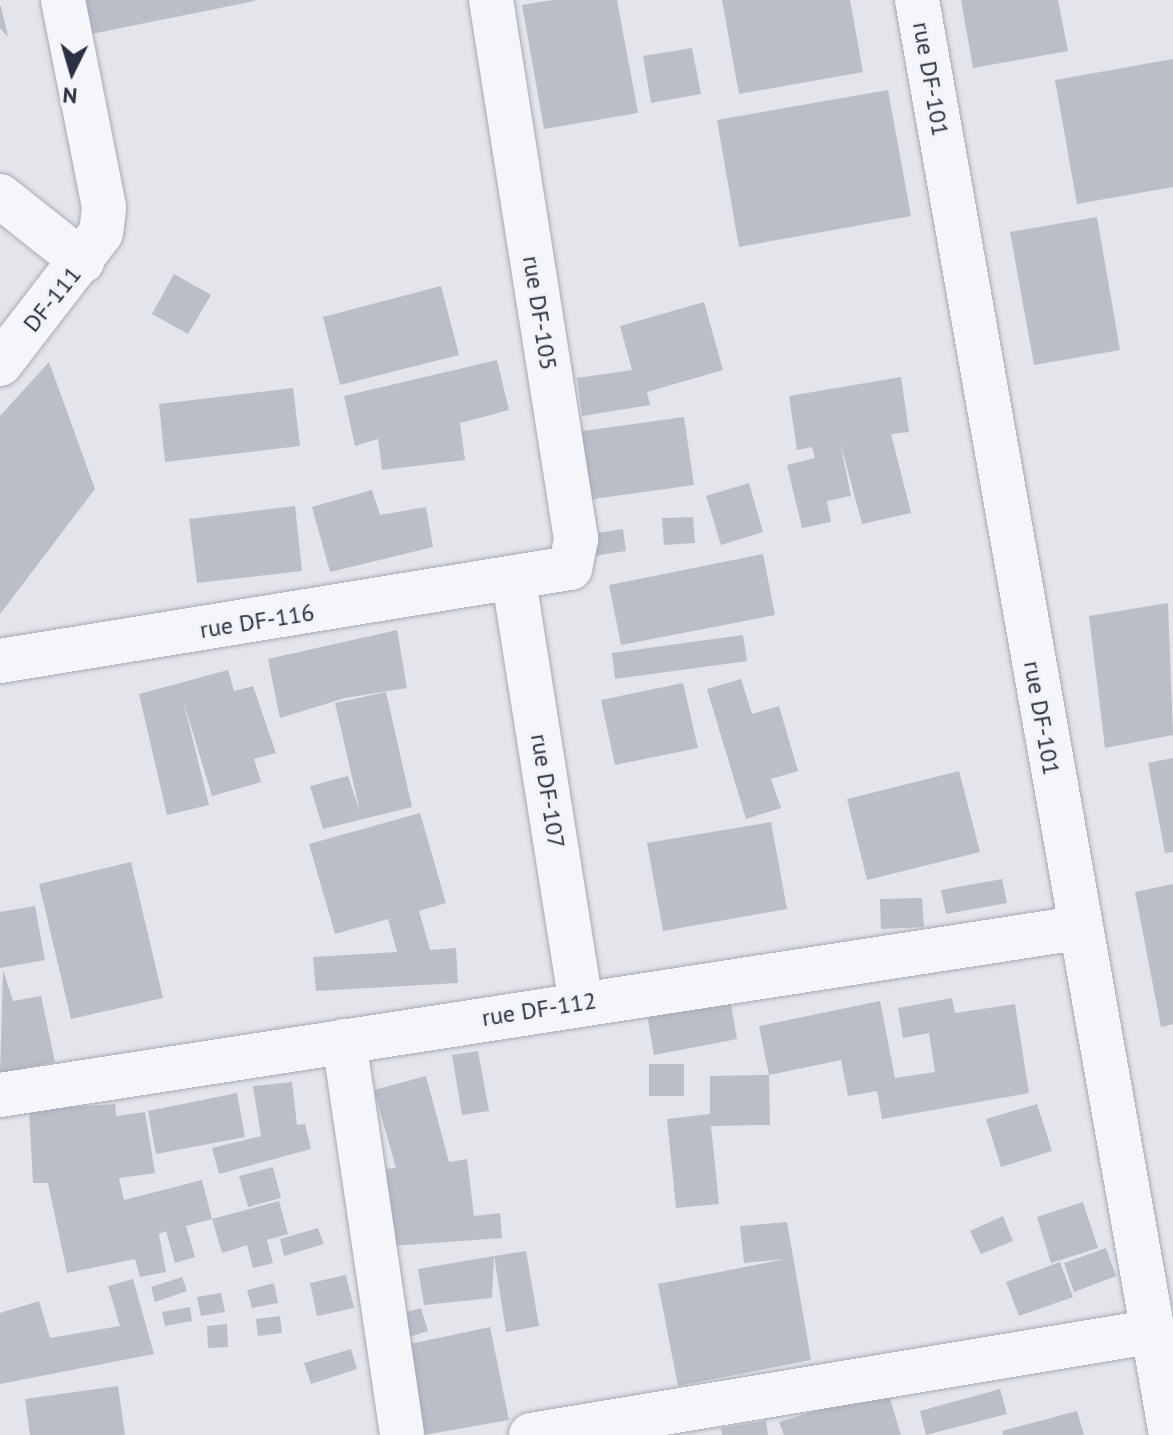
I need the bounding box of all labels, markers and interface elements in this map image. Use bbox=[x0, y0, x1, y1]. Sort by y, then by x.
street label: rue DF-101 bbox=[907, 20, 955, 138]
north arrow bbox=[32, 32, 112, 112]
text: N bbox=[61, 81, 78, 110]
street label: rue DF-105 bbox=[517, 254, 563, 372]
street label: DF-111 bbox=[17, 260, 87, 338]
street label: rue DF-116 bbox=[198, 598, 316, 644]
street label: rue DF-101 bbox=[1018, 659, 1066, 777]
street label: rue DF-107 bbox=[525, 732, 571, 850]
street label: rue DF-112 bbox=[480, 986, 598, 1032]

